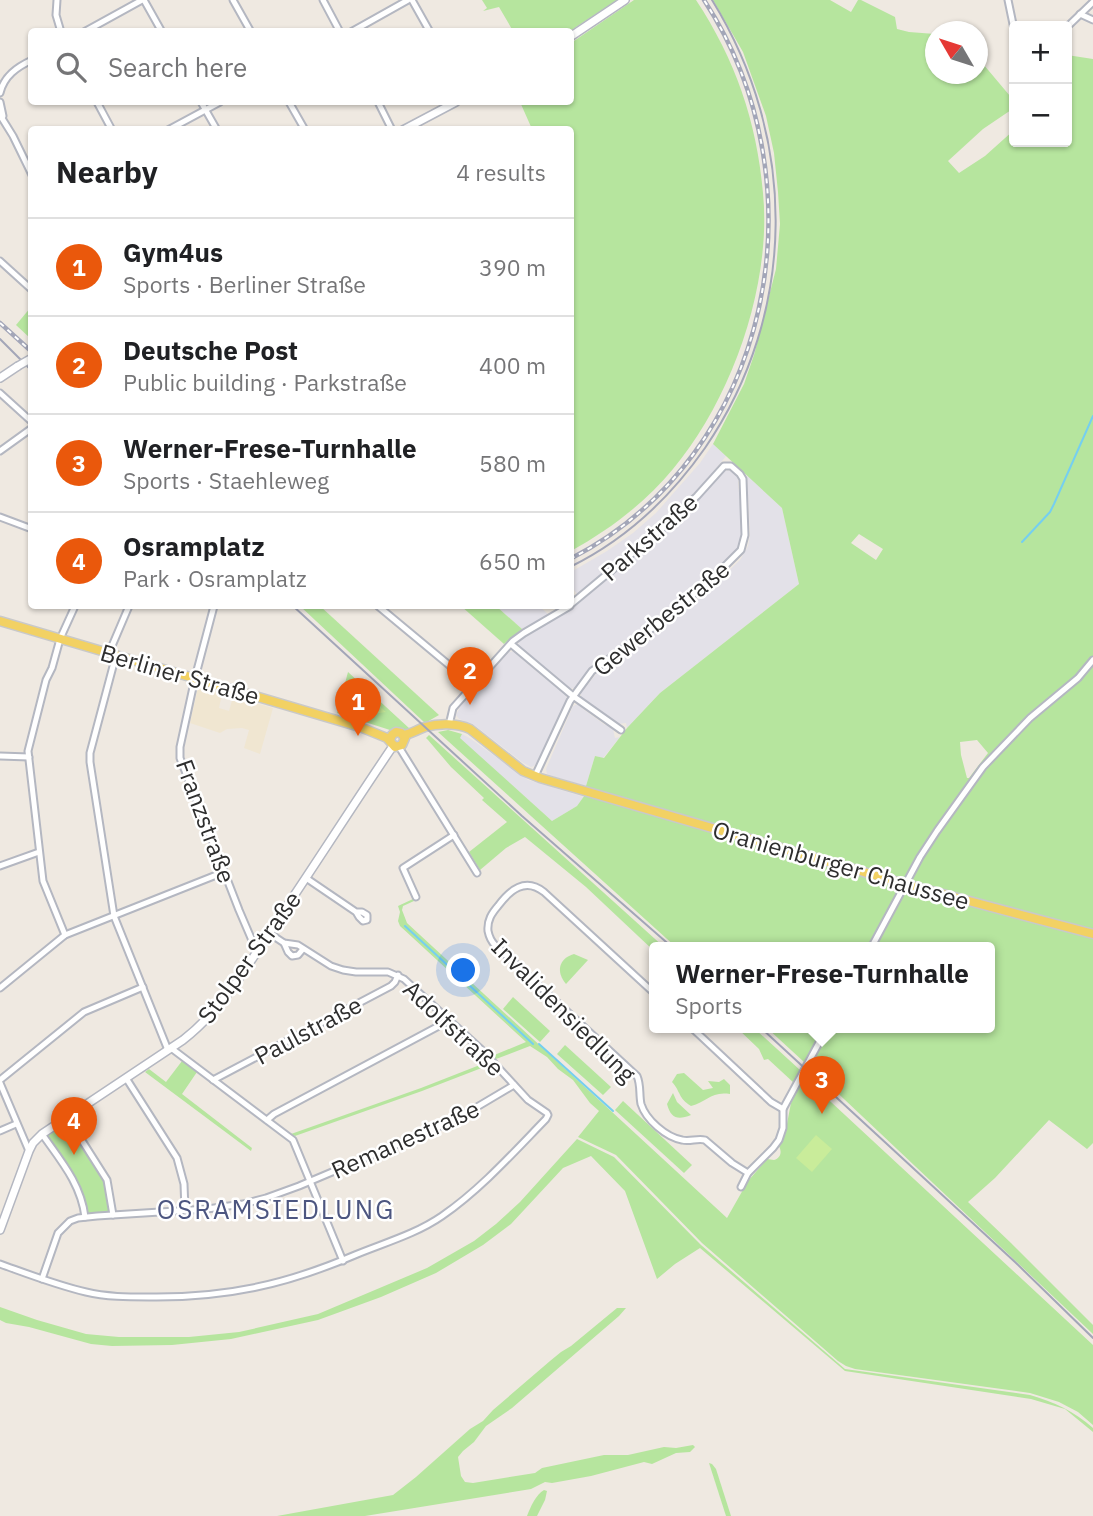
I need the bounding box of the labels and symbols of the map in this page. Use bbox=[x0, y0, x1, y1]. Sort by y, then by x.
north arrow bbox=[925, 21, 988, 84]
street label: Parkstraße bbox=[594, 486, 704, 588]
street label: Gewerbestraße bbox=[586, 553, 736, 683]
street label: Berliner Straße bbox=[97, 636, 263, 712]
pin: 2 bbox=[447, 647, 493, 705]
pin: 1 bbox=[335, 678, 381, 736]
street label: Franzstraße bbox=[169, 755, 243, 887]
street label: Oranienburger Chaussee bbox=[709, 813, 973, 917]
street label: Stolper Straße bbox=[190, 884, 308, 1030]
street label: Invalidensiedlung bbox=[485, 931, 643, 1089]
your location bbox=[446, 953, 480, 987]
street label: Adolfstraße bbox=[397, 973, 511, 1083]
street label: Paulstraße bbox=[249, 988, 367, 1072]
pin: 3 bbox=[799, 1056, 845, 1114]
street label: Remanestraße bbox=[326, 1092, 484, 1186]
pin: 4 bbox=[51, 1097, 97, 1155]
district label: OSRAMSIEDLUNG bbox=[157, 1192, 395, 1226]

